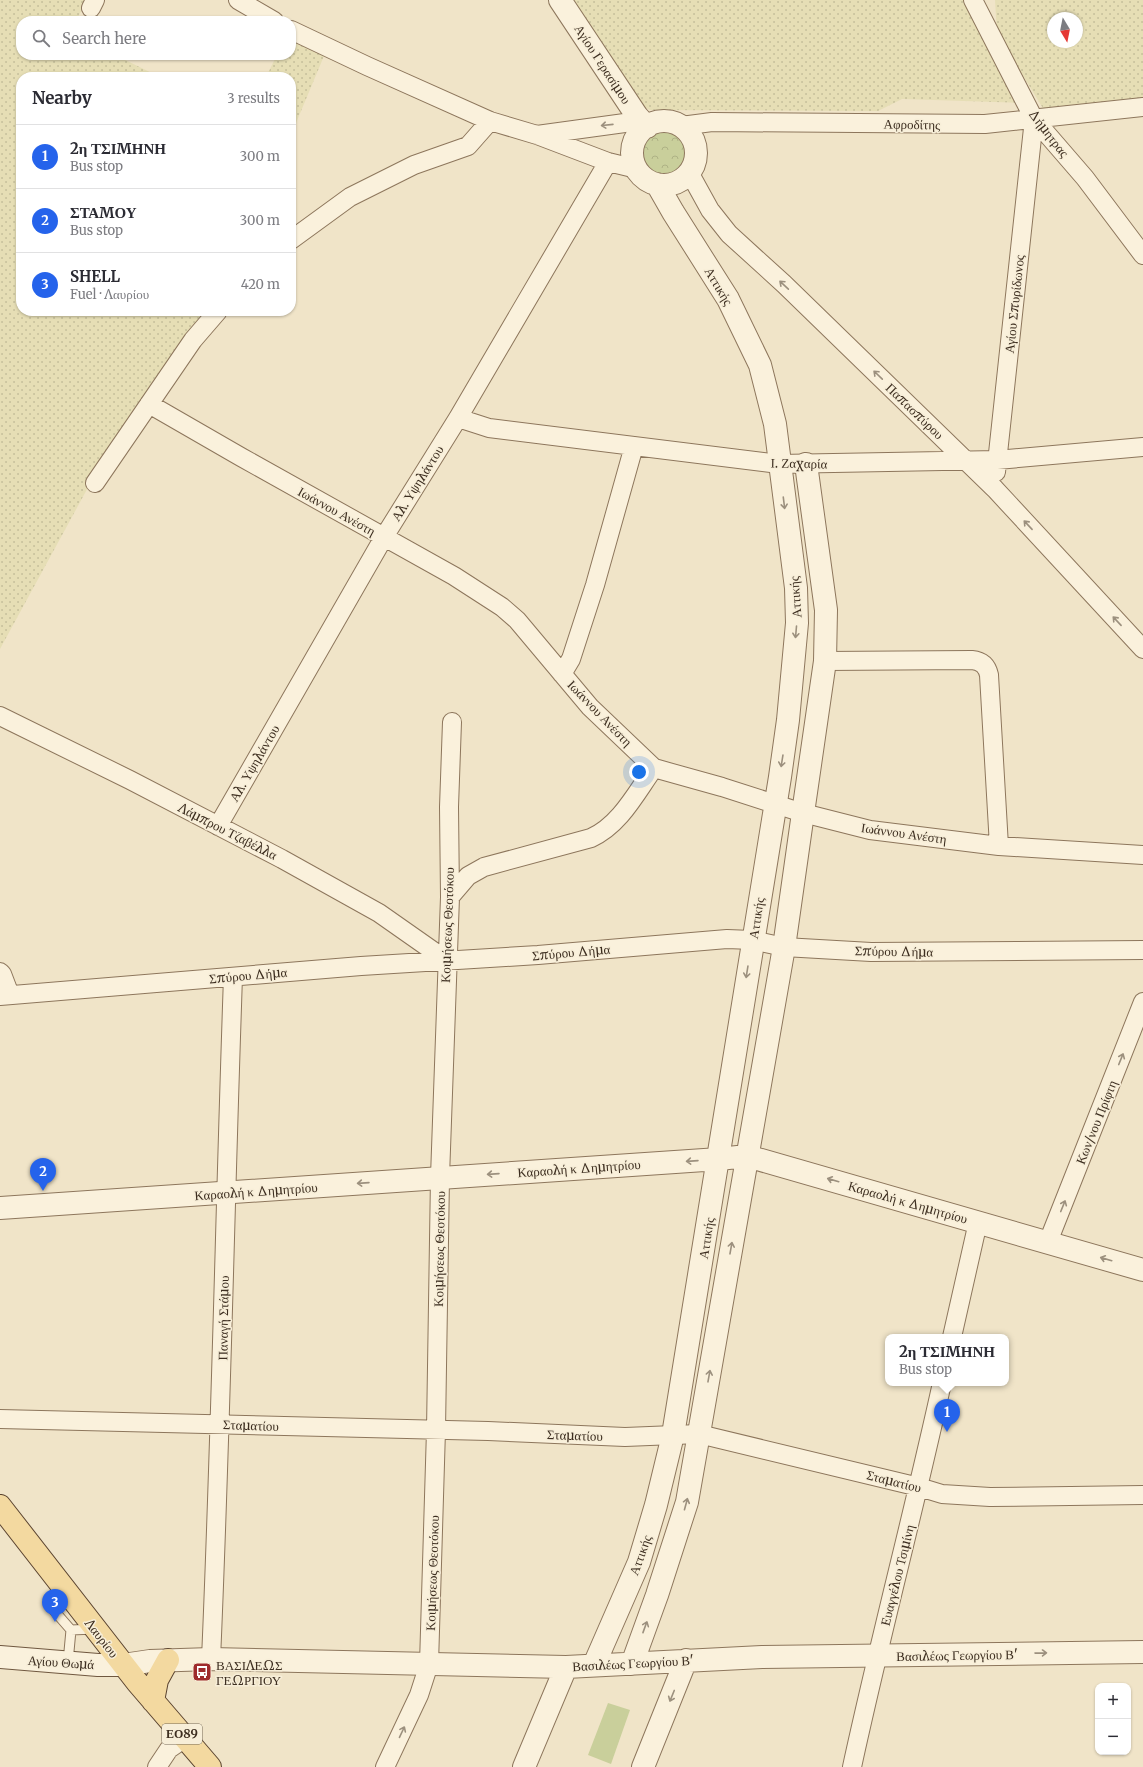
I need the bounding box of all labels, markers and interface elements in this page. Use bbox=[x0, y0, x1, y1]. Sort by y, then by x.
north arrow bbox=[1047, 12, 1083, 48]
search box bbox=[16, 16, 296, 60]
street label: Αγίου Γερασίμου bbox=[571, 21, 635, 107]
icon: search bbox=[30, 27, 52, 49]
text: Search here bbox=[62, 29, 146, 48]
text: Nearby bbox=[32, 87, 92, 109]
text: 3 results bbox=[227, 90, 280, 107]
street label: Δήμητρας bbox=[1025, 106, 1073, 161]
street label: Αφροδίτης bbox=[884, 116, 941, 134]
one-way arrow bbox=[601, 121, 614, 129]
text: 2η ΤΣΙΜΗΝΗ bbox=[70, 139, 166, 158]
text: 1 bbox=[42, 148, 48, 165]
text: 300 m bbox=[240, 148, 280, 165]
text: Bus stop bbox=[70, 158, 123, 175]
text: ΣΤΑΜΟΥ bbox=[70, 203, 137, 222]
text: 2 bbox=[41, 212, 49, 229]
text: 300 m bbox=[240, 212, 280, 229]
text: Bus stop bbox=[70, 222, 123, 239]
street label: Αγίου Σπυρίδωνος bbox=[1001, 253, 1028, 354]
street label: Αττικής bbox=[701, 264, 737, 309]
text: SHELL bbox=[70, 267, 120, 286]
text: 3 bbox=[41, 276, 49, 293]
text: 420 m bbox=[241, 276, 280, 293]
one-way arrow bbox=[779, 280, 789, 289]
text: Fuel · Λαυρίου bbox=[70, 286, 149, 303]
one-way arrow bbox=[873, 370, 883, 380]
street label: Παπασπύρου bbox=[882, 379, 947, 443]
street label: Αλ. Υψηλάντου bbox=[387, 442, 447, 524]
street label: Ι. Ζαχαρία bbox=[770, 455, 828, 472]
street label: Ιωάννου Ανέστη bbox=[295, 483, 379, 540]
one-way arrow bbox=[780, 496, 788, 509]
one-way arrow bbox=[1024, 520, 1033, 530]
street label: Αττικής bbox=[786, 575, 805, 618]
one-way arrow bbox=[1112, 615, 1121, 626]
one-way arrow bbox=[792, 625, 800, 638]
street label: Ιωάννου Ανέστη bbox=[564, 676, 636, 750]
street label: Αλ. Υψηλάντου bbox=[226, 722, 283, 805]
one-way arrow bbox=[778, 754, 786, 767]
your location bbox=[629, 762, 649, 782]
street label: Λάμπρου Τζαβέλλα bbox=[175, 799, 280, 864]
street label: Ιωάννου Ανέστη bbox=[860, 819, 948, 848]
street label: Κοιμήσεως Θεοτόκου bbox=[437, 867, 458, 983]
street label: Αττικής bbox=[745, 895, 768, 940]
street label: Σπύρου Δήμα bbox=[531, 941, 611, 964]
street label: Σπύρου Δήμα bbox=[855, 942, 934, 961]
street label: Σπύρου Δήμα bbox=[208, 964, 288, 987]
one-way arrow bbox=[743, 966, 751, 979]
one-way arrow bbox=[1117, 1054, 1125, 1066]
street label: Κων/νου Πρίφτη bbox=[1072, 1077, 1121, 1167]
street label: Καραολή κ Δημητρίου bbox=[517, 1156, 641, 1181]
one-way arrow bbox=[686, 1157, 699, 1164]
pin: 2 bbox=[30, 1158, 56, 1191]
one-way arrow bbox=[487, 1170, 500, 1177]
one-way arrow bbox=[826, 1176, 839, 1183]
street label: Καραολή κ Δημητρίου bbox=[846, 1177, 970, 1228]
street label: Καραολή κ Δημητρίου bbox=[194, 1179, 318, 1204]
one-way arrow bbox=[357, 1179, 370, 1186]
street label: Κοιμήσεως Θεοτόκου bbox=[430, 1191, 449, 1307]
one-way arrow bbox=[1059, 1200, 1067, 1212]
street label: Αττικής bbox=[695, 1215, 718, 1260]
one-way arrow bbox=[728, 1242, 736, 1255]
one-way arrow bbox=[1099, 1255, 1112, 1262]
street label: Παναγή Στάμου bbox=[214, 1275, 233, 1361]
popup bbox=[885, 1334, 1009, 1386]
text: 2η ΤΣΙΜΗΝΗ bbox=[899, 1342, 995, 1361]
text: Bus stop bbox=[899, 1361, 952, 1378]
one-way arrow bbox=[706, 1370, 714, 1383]
pin: 1 bbox=[934, 1399, 960, 1432]
street label: Σταματίου bbox=[223, 1416, 279, 1435]
street label: Σταματίου bbox=[547, 1426, 603, 1445]
street label: Σταματίου bbox=[865, 1466, 923, 1497]
one-way arrow bbox=[683, 1498, 690, 1511]
street label: Κοιμήσεως Θεοτόκου bbox=[422, 1515, 443, 1631]
street label: Ευαγγέλου Τσιμίνη bbox=[877, 1523, 918, 1627]
street label: Αττικής bbox=[625, 1532, 656, 1578]
pin: 3 bbox=[42, 1589, 68, 1622]
street label: Λαυρίου bbox=[80, 1615, 122, 1661]
one-way arrow bbox=[642, 1622, 650, 1634]
street label: Βασιλέως Γεωργίου Β' bbox=[896, 1646, 1018, 1665]
one-way arrow bbox=[1034, 1650, 1047, 1657]
street label: Αγίου Θωμά bbox=[27, 1652, 95, 1673]
street label: Βασιλέως Γεωργίου Β' bbox=[572, 1652, 694, 1675]
place label: ΒΑΣΙΛΕΩΣ ΓΕΩΡΓΙΟΥ bbox=[216, 1657, 283, 1689]
bus stop icon: ΒΑΣΙΛΕΩΣ ΓΕΩΡΓΙΟΥ bbox=[191, 1661, 213, 1683]
map controls bbox=[1095, 1683, 1131, 1755]
button: + bbox=[1095, 1683, 1131, 1719]
one-way arrow bbox=[667, 1690, 675, 1702]
button: − bbox=[1095, 1719, 1131, 1755]
road number: ΕΟ89 bbox=[162, 1724, 202, 1744]
one-way arrow bbox=[399, 1726, 406, 1738]

